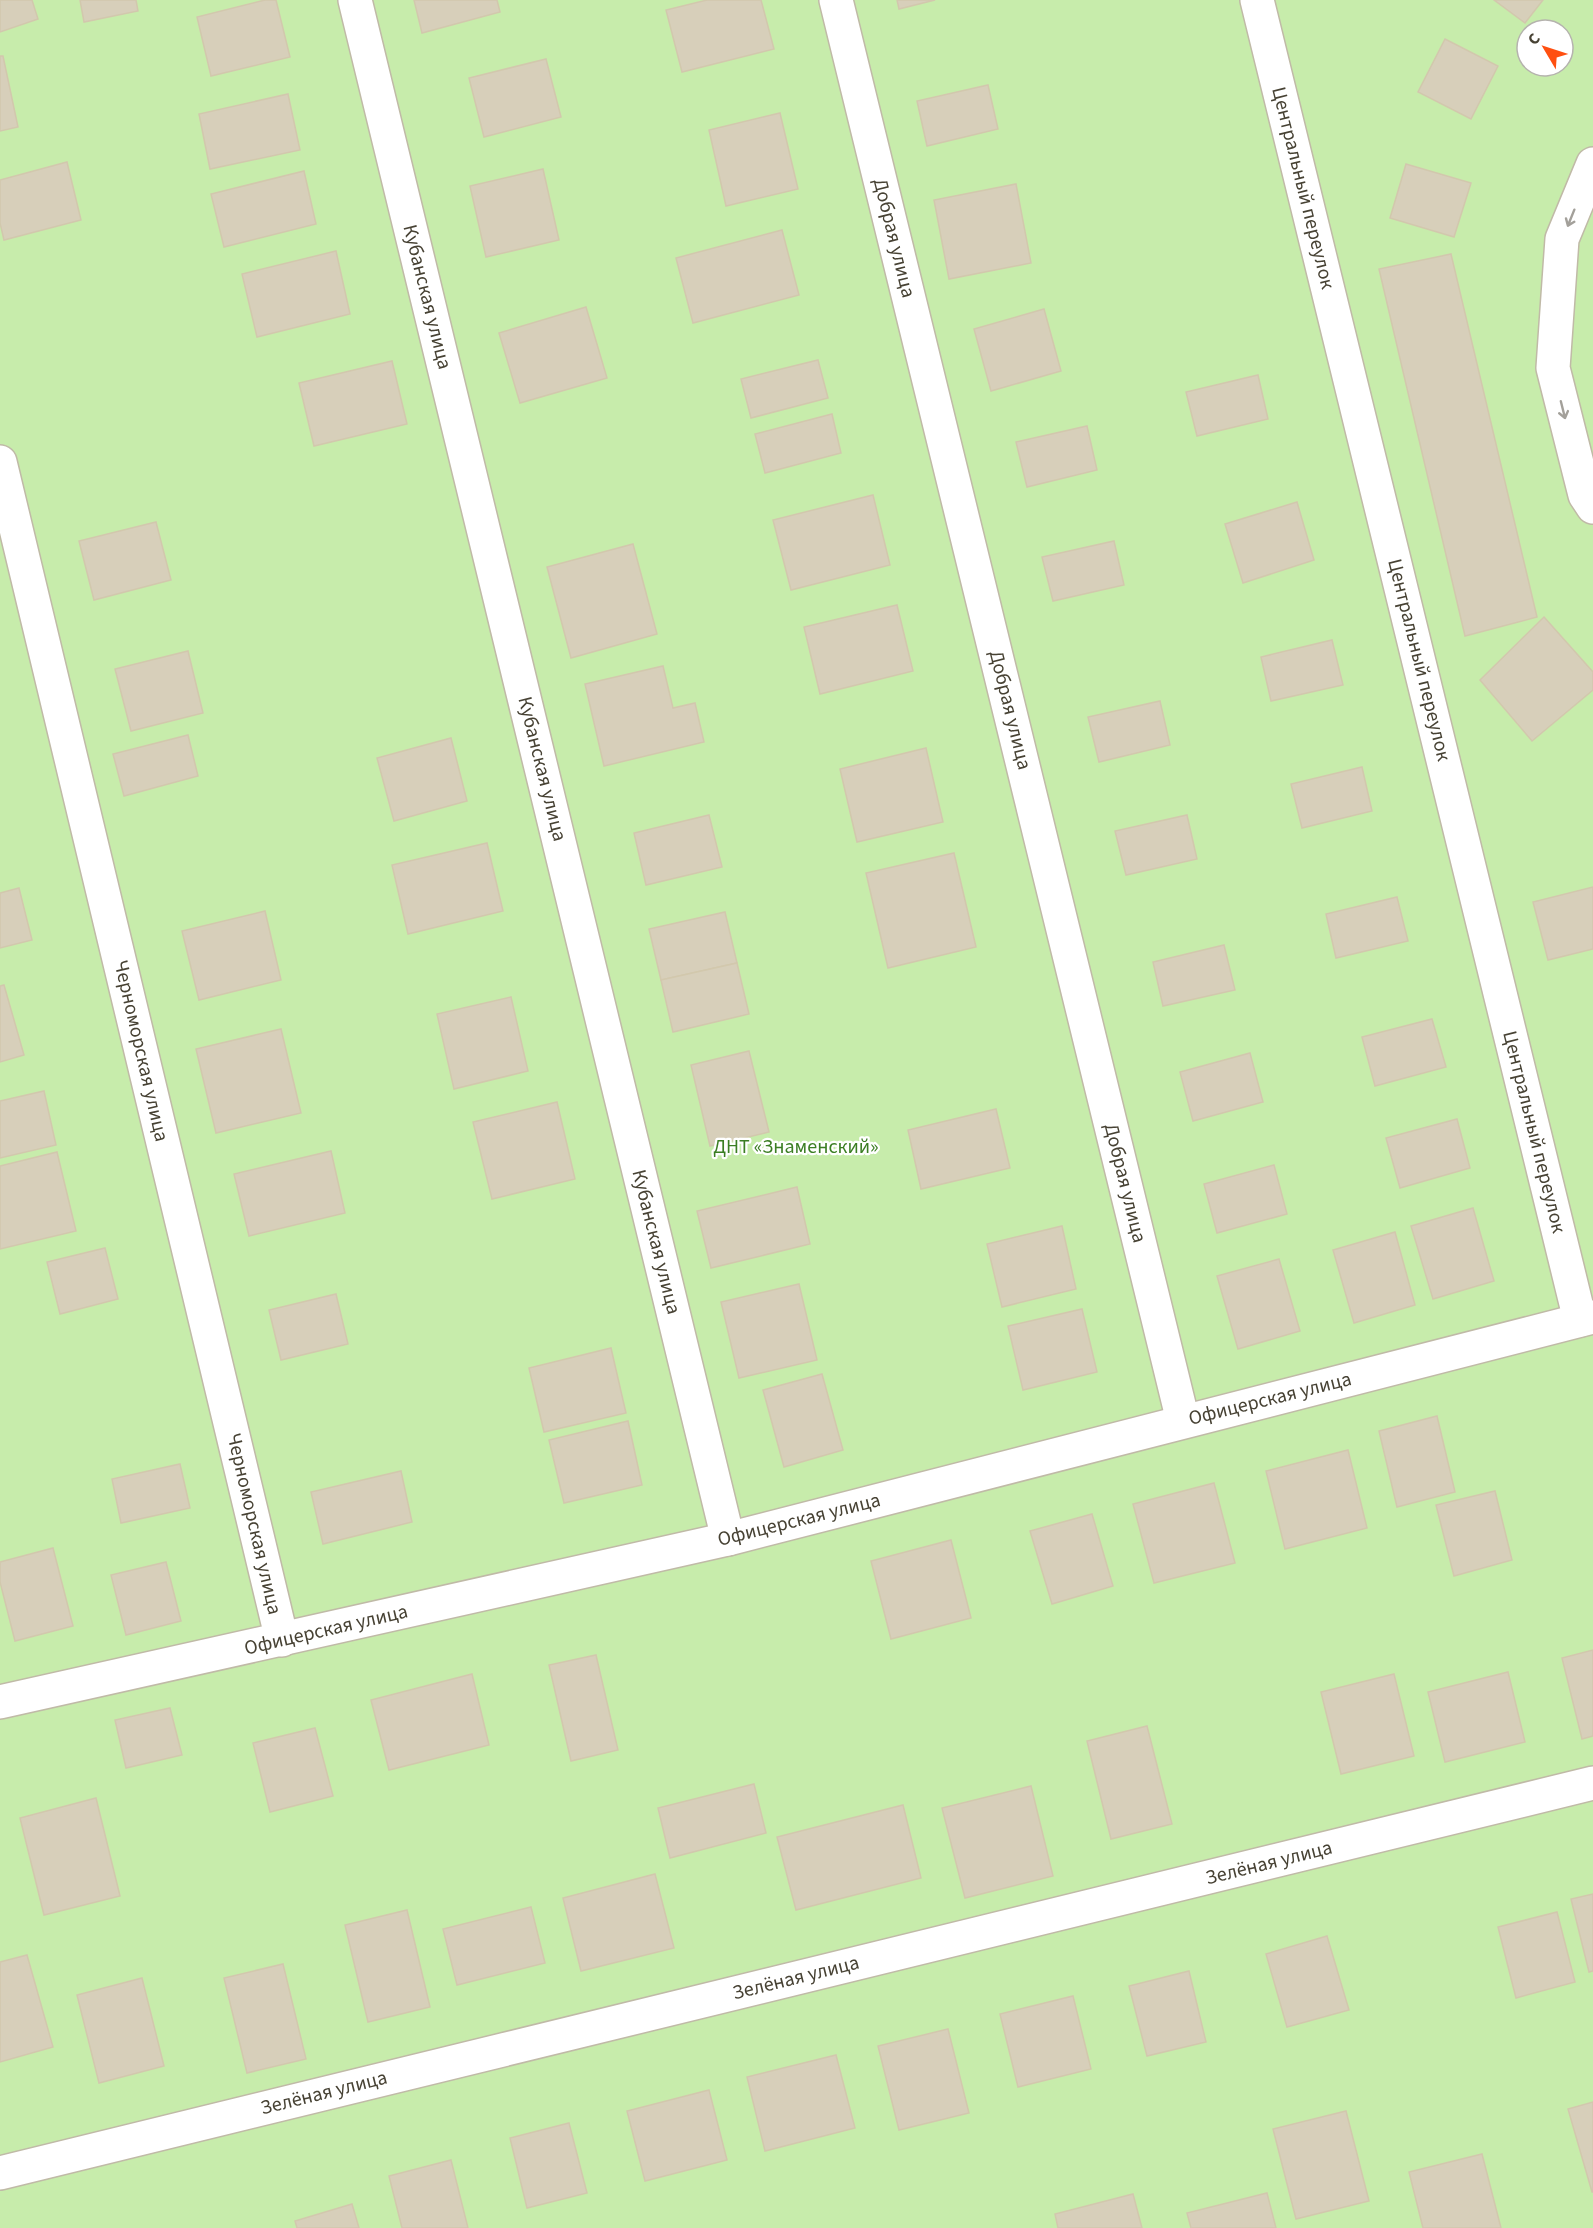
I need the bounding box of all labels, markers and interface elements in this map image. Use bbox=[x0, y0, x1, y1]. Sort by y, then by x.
north arrow bbox=[1515, 18, 1575, 78]
text: С bbox=[1523, 29, 1546, 50]
street label: Центральный переулок bbox=[1264, 84, 1342, 292]
street label: Добрая улица bbox=[866, 175, 922, 301]
one-way arrow bbox=[1565, 209, 1576, 227]
street label: Кубанская улица bbox=[395, 222, 459, 372]
one-way arrow bbox=[1558, 400, 1570, 419]
street label: Центральный переулок bbox=[1380, 556, 1458, 764]
street label: Добрая улица bbox=[982, 647, 1038, 773]
street label: Кубанская улица bbox=[510, 694, 574, 844]
street label: Черноморская улица bbox=[107, 958, 175, 1144]
street label: Центральный переулок bbox=[1495, 1028, 1573, 1236]
street label: Добрая улица bbox=[1097, 1120, 1153, 1246]
park label: ДНТ «Знаменский» bbox=[713, 1133, 879, 1161]
street label: Кубанская улица bbox=[624, 1167, 688, 1317]
street label: Офицерская улица bbox=[1186, 1365, 1354, 1433]
street label: Черноморская улица bbox=[220, 1431, 288, 1617]
street label: Офицерская улица bbox=[715, 1486, 883, 1554]
street label: Офицерская улица bbox=[241, 1598, 411, 1662]
street label: Зелёная улица bbox=[1203, 1834, 1335, 1892]
street label: Зелёная улица bbox=[730, 1949, 862, 2007]
street label: Зелёная улица bbox=[258, 2064, 390, 2122]

